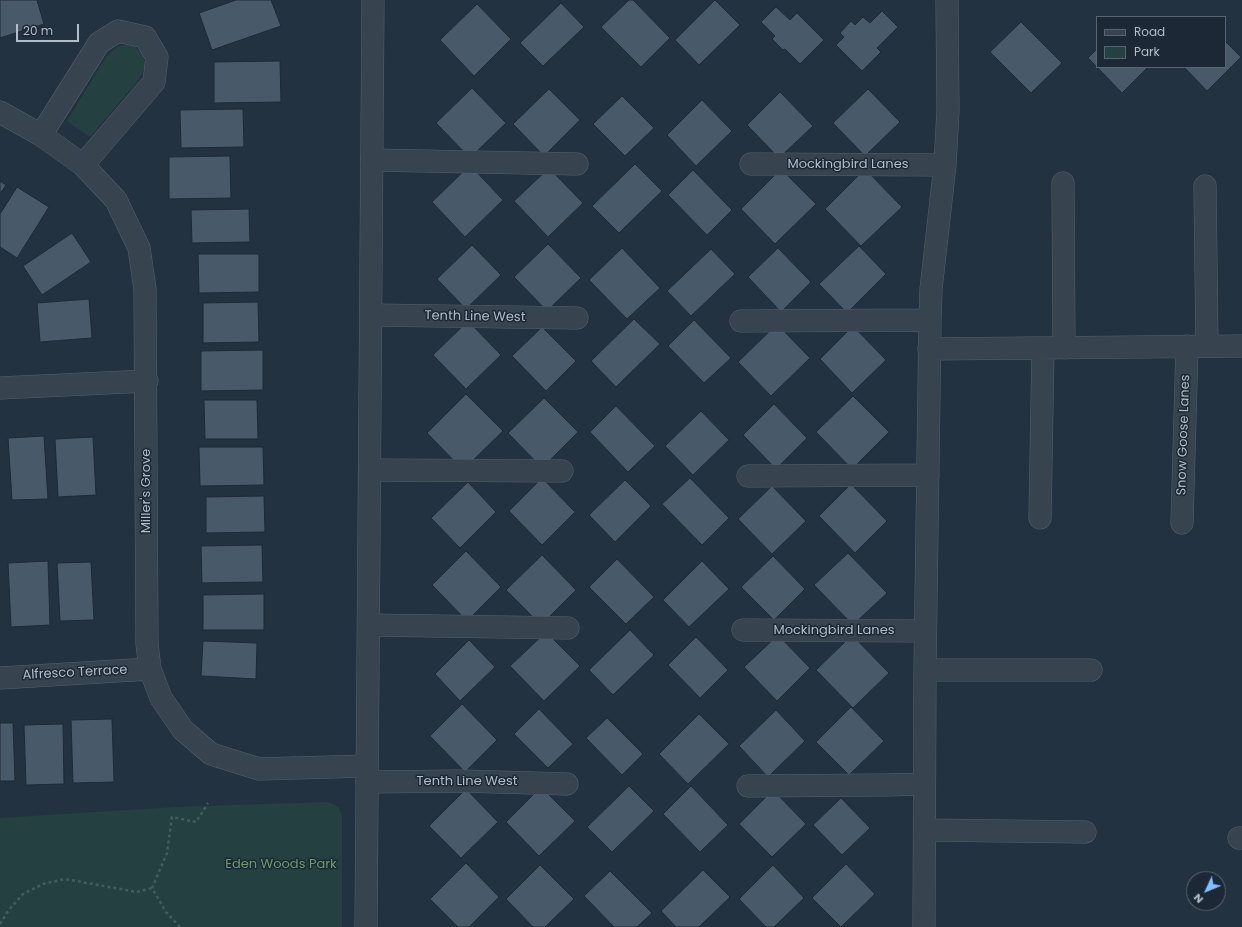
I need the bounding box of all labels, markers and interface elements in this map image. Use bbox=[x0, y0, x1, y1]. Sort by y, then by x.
scale bar bbox=[18, 16, 81, 42]
legend bbox=[1096, 16, 1226, 68]
text: 20 m bbox=[23, 22, 53, 39]
text: Road bbox=[1134, 23, 1165, 40]
text: Park bbox=[1134, 43, 1160, 60]
street label: Mockingbird Lanes bbox=[787, 157, 909, 173]
street label: Tenth Line West bbox=[424, 308, 526, 326]
street label: Snow Goose Lanes bbox=[1174, 374, 1194, 496]
street label: Miller's Grove bbox=[139, 449, 155, 533]
street label: Mockingbird Lanes bbox=[773, 623, 895, 639]
street label: Alfresco Terrace bbox=[22, 662, 128, 684]
street label: Tenth Line West bbox=[417, 774, 517, 790]
park label: Eden Woods Park bbox=[225, 857, 337, 873]
north arrow bbox=[1186, 871, 1226, 911]
text: N bbox=[1189, 890, 1207, 907]

